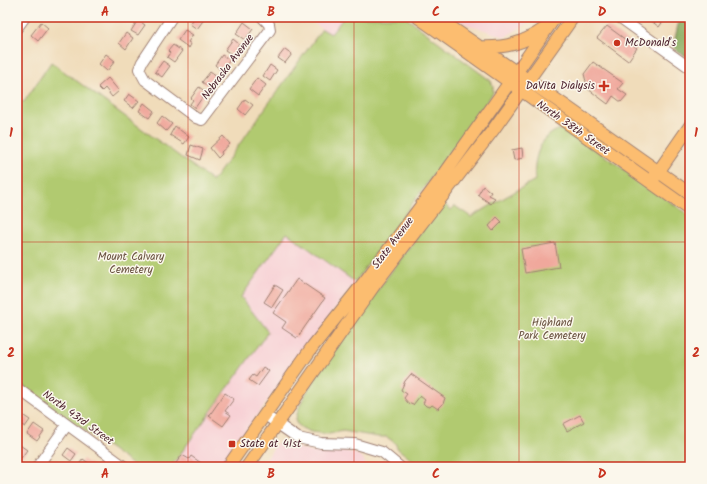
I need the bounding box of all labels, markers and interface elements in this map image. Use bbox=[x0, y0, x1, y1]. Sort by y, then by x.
text: A bbox=[101, 2, 109, 23]
text: B bbox=[267, 2, 275, 23]
text: C bbox=[432, 2, 440, 23]
text: D bbox=[598, 2, 607, 23]
street label: Nebraska Avenue bbox=[197, 30, 259, 104]
place label: McDonald's bbox=[625, 34, 676, 52]
marker: McDonald's bbox=[612, 38, 622, 48]
place label: DaVita Dialysis bbox=[526, 77, 595, 95]
marker: DaVita Dialysis bbox=[598, 80, 610, 92]
street label: North 38th Street bbox=[533, 96, 614, 160]
text: 1 bbox=[9, 123, 13, 144]
text: 1 bbox=[694, 123, 698, 144]
street label: State Avenue bbox=[367, 213, 419, 273]
park label: Mount Calvary Cemetery bbox=[98, 248, 165, 279]
park label: Highland Park Cemetery bbox=[518, 314, 587, 345]
text: 2 bbox=[7, 343, 15, 364]
text: 2 bbox=[692, 343, 700, 364]
street label: North 43rd Street bbox=[39, 386, 118, 451]
place label: State at 41st bbox=[240, 435, 302, 453]
marker: State at 41st bbox=[227, 439, 237, 449]
text: A bbox=[101, 464, 109, 484]
text: B bbox=[267, 464, 275, 484]
text: C bbox=[432, 464, 440, 484]
text: D bbox=[598, 464, 607, 484]

